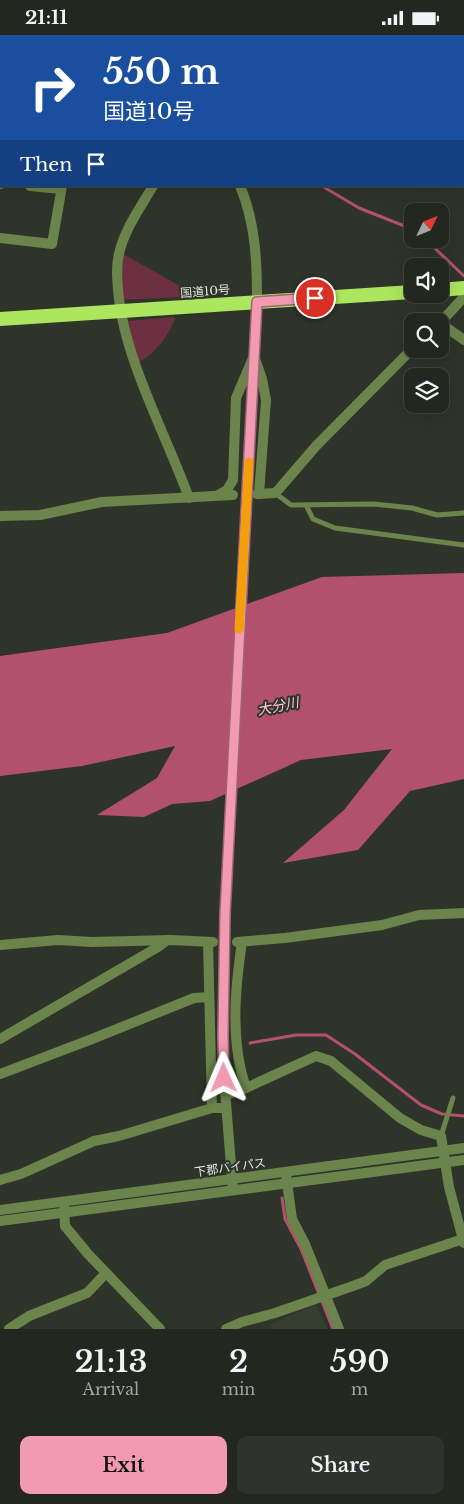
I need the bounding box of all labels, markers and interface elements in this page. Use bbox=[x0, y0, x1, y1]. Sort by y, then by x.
text: 21:11 bbox=[25, 6, 68, 29]
text: 550 m bbox=[103, 50, 219, 93]
icon: right bbox=[20, 55, 85, 120]
text: 国道10号 bbox=[103, 98, 195, 125]
icon: arrive bbox=[82, 150, 110, 178]
text: Then bbox=[20, 153, 72, 176]
north arrow bbox=[404, 203, 449, 247]
map controls bbox=[404, 203, 449, 413]
button: sound bbox=[404, 258, 449, 303]
pin bbox=[294, 277, 336, 319]
street label: 国道10号 bbox=[180, 282, 230, 300]
icon: arrive bbox=[301, 284, 329, 312]
button: search bbox=[404, 313, 449, 358]
button: layers bbox=[404, 368, 449, 413]
water label: 大分川 bbox=[256, 693, 302, 719]
position arrow bbox=[197, 1051, 249, 1103]
street label: 下郡バイパス bbox=[193, 1155, 267, 1179]
text: 21:13 bbox=[74, 1343, 147, 1380]
text: 2 bbox=[229, 1343, 248, 1380]
text: 590 bbox=[330, 1343, 390, 1380]
text: Arrival bbox=[83, 1379, 139, 1399]
text: min bbox=[222, 1379, 255, 1399]
text: m bbox=[351, 1379, 368, 1399]
button: Exit bbox=[20, 1436, 227, 1494]
button: Share bbox=[237, 1436, 444, 1494]

